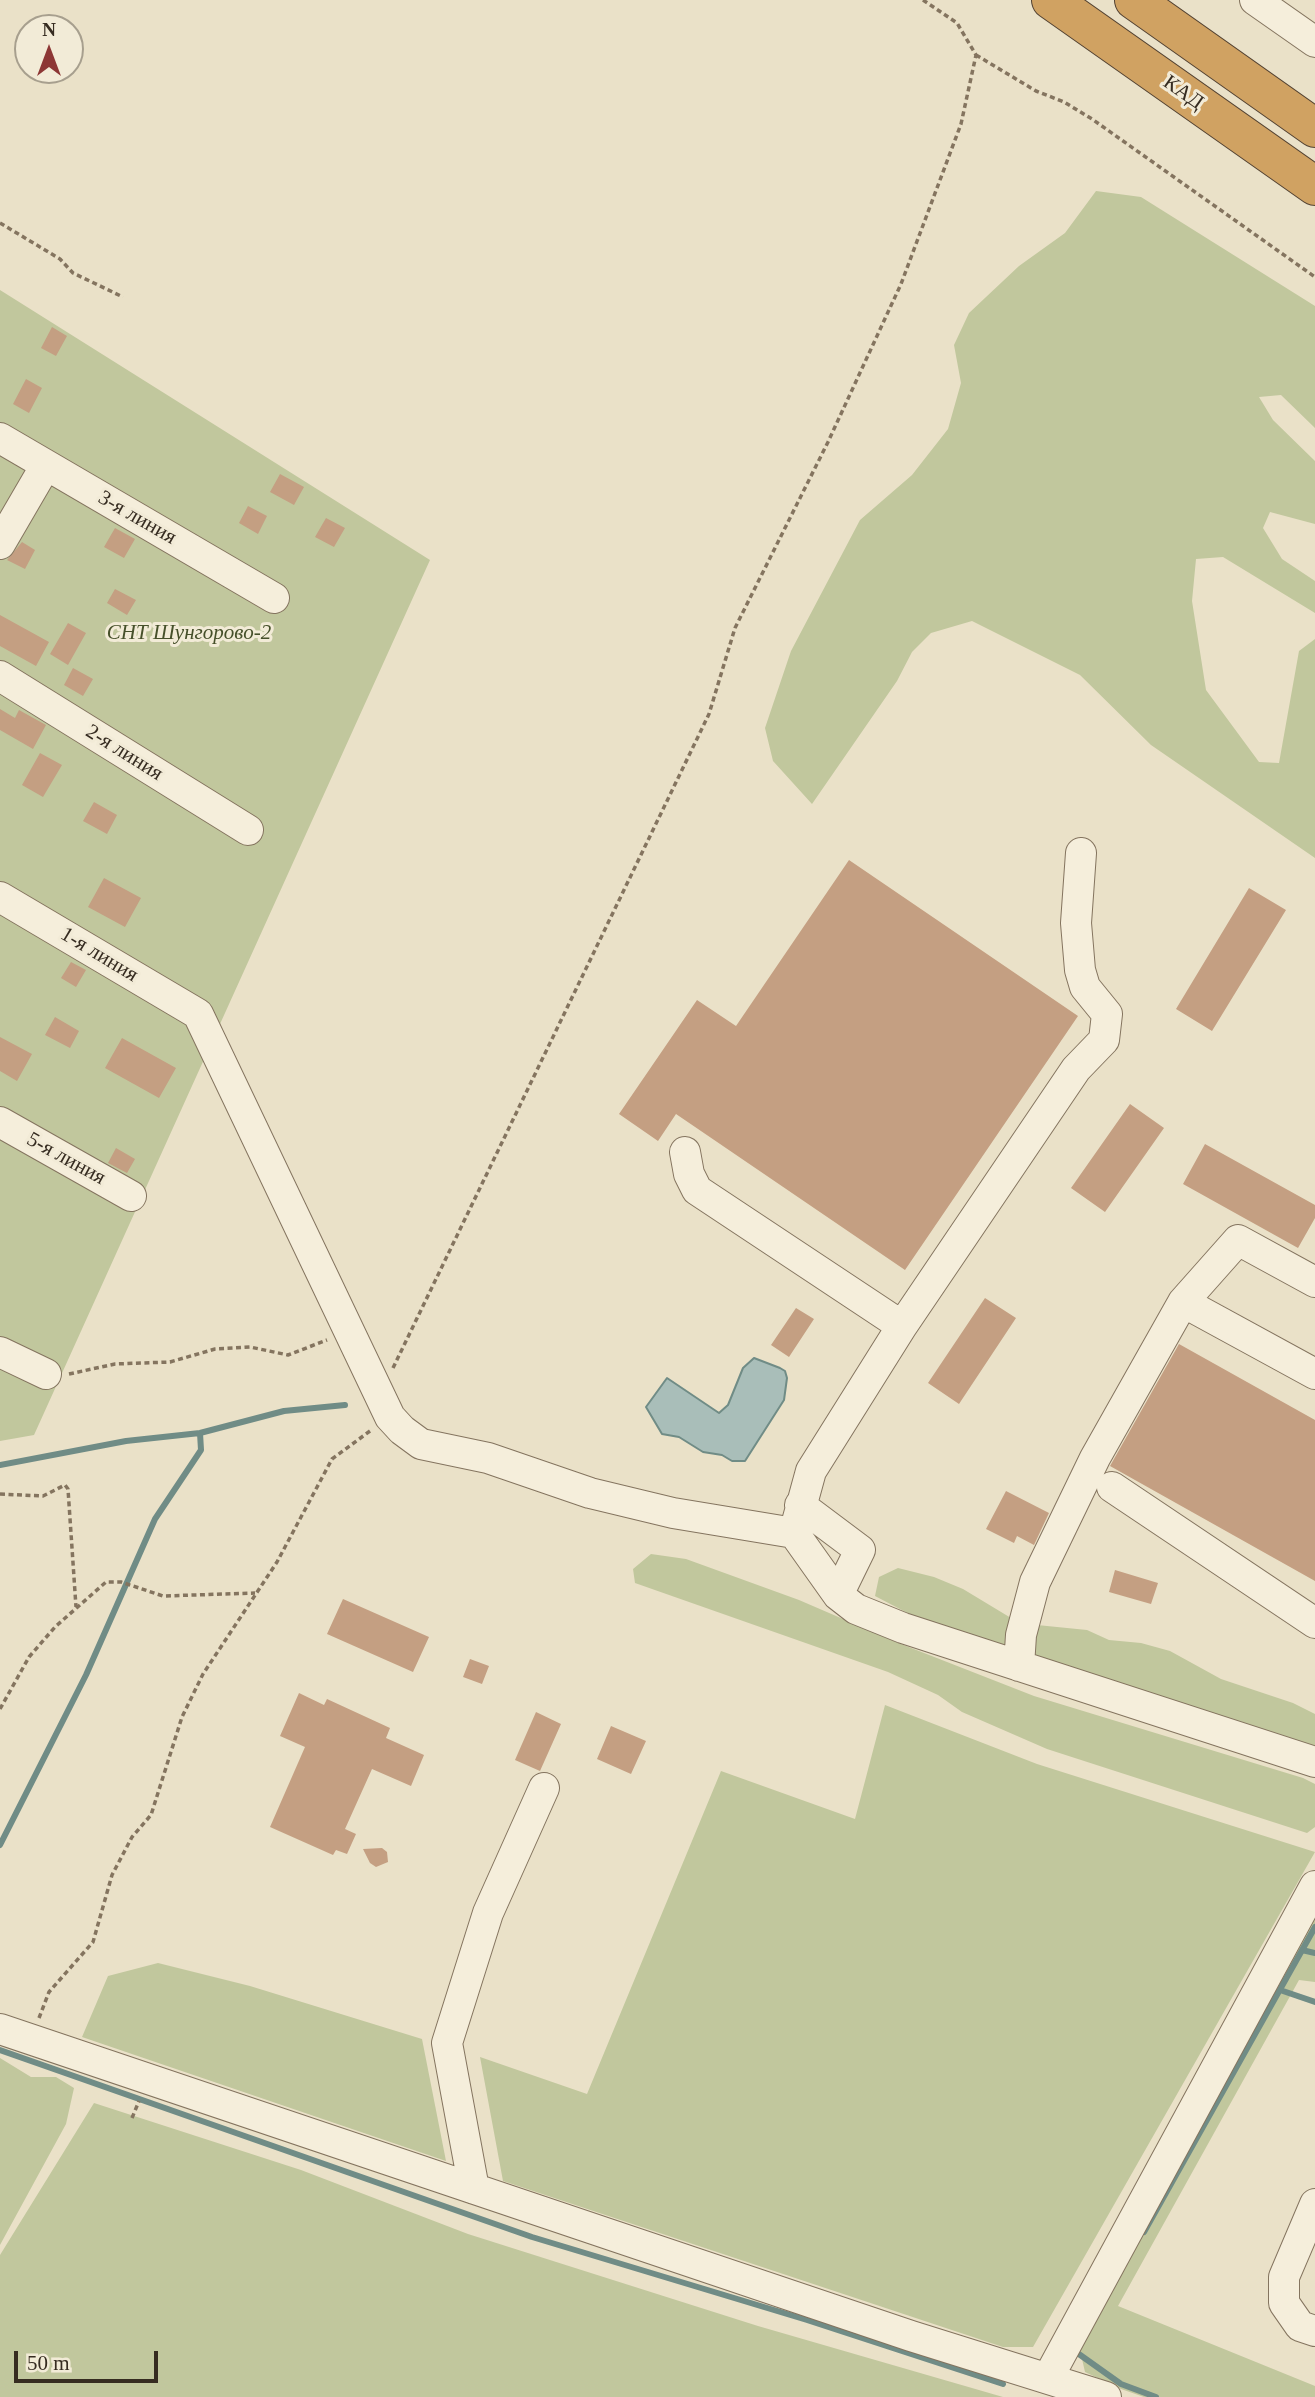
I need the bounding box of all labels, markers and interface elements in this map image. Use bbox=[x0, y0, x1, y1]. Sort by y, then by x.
north arrow bbox=[14, 14, 84, 84]
text: N bbox=[42, 19, 56, 40]
street label: КАД bbox=[1158, 70, 1208, 116]
street label: 3-я линия bbox=[93, 486, 181, 550]
park label: СНТ Шунгорово-2 bbox=[107, 620, 271, 646]
street label: 2-я линия bbox=[81, 719, 167, 787]
street label: 1-я линия bbox=[56, 922, 142, 988]
street label: 5-я линия bbox=[22, 1127, 110, 1191]
scale bar bbox=[18, 2338, 161, 2382]
text: 50 m bbox=[27, 2351, 70, 2375]

